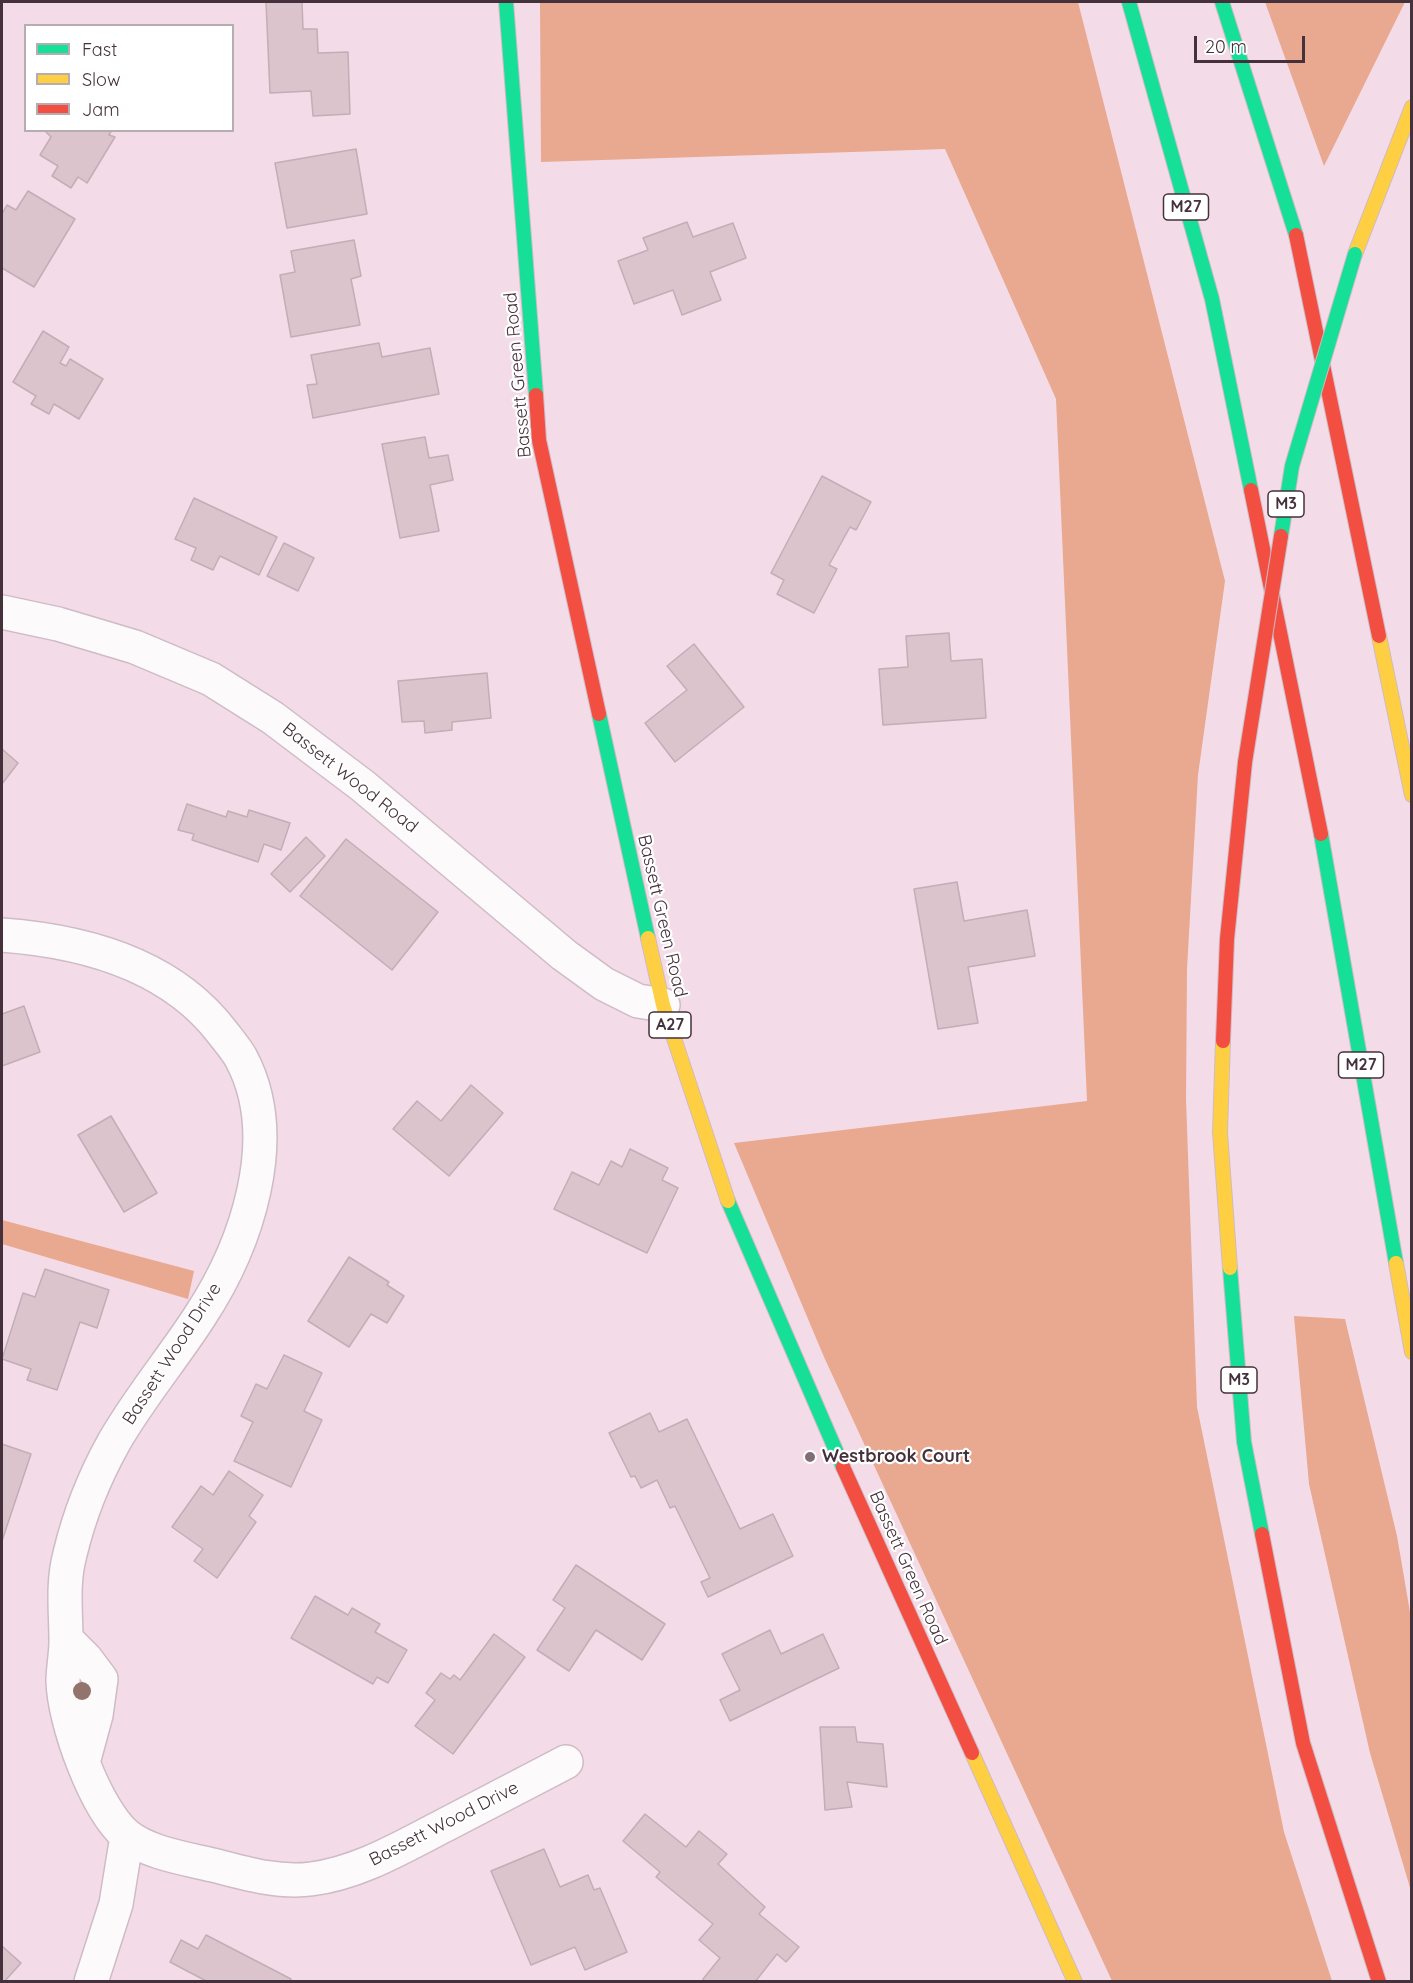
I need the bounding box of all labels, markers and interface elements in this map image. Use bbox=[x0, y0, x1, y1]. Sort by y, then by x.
legend bbox=[24, 24, 234, 132]
scale bar bbox=[1197, 24, 1308, 62]
text: 20 m bbox=[1205, 35, 1247, 58]
text: Fast bbox=[82, 38, 117, 61]
text: Slow bbox=[82, 68, 120, 91]
text: Jam bbox=[82, 98, 120, 121]
road number: M27 bbox=[1164, 194, 1208, 220]
street label: Bassett Green Road bbox=[500, 291, 536, 459]
road number: M3 bbox=[1268, 491, 1304, 517]
street label: Bassett Wood Road bbox=[278, 718, 422, 838]
street label: Bassett Green Road bbox=[633, 833, 691, 999]
road number: A27 bbox=[649, 1012, 691, 1038]
road number: M27 bbox=[1338, 1052, 1384, 1078]
street label: Bassett Wood Drive bbox=[118, 1279, 226, 1429]
road number: M3 bbox=[1221, 1367, 1257, 1393]
place label: Westbrook Court bbox=[822, 1446, 970, 1468]
marker: Westbrook Court bbox=[803, 1450, 817, 1464]
street label: Bassett Green Road bbox=[864, 1488, 952, 1648]
street label: Bassett Wood Drive bbox=[366, 1777, 522, 1871]

